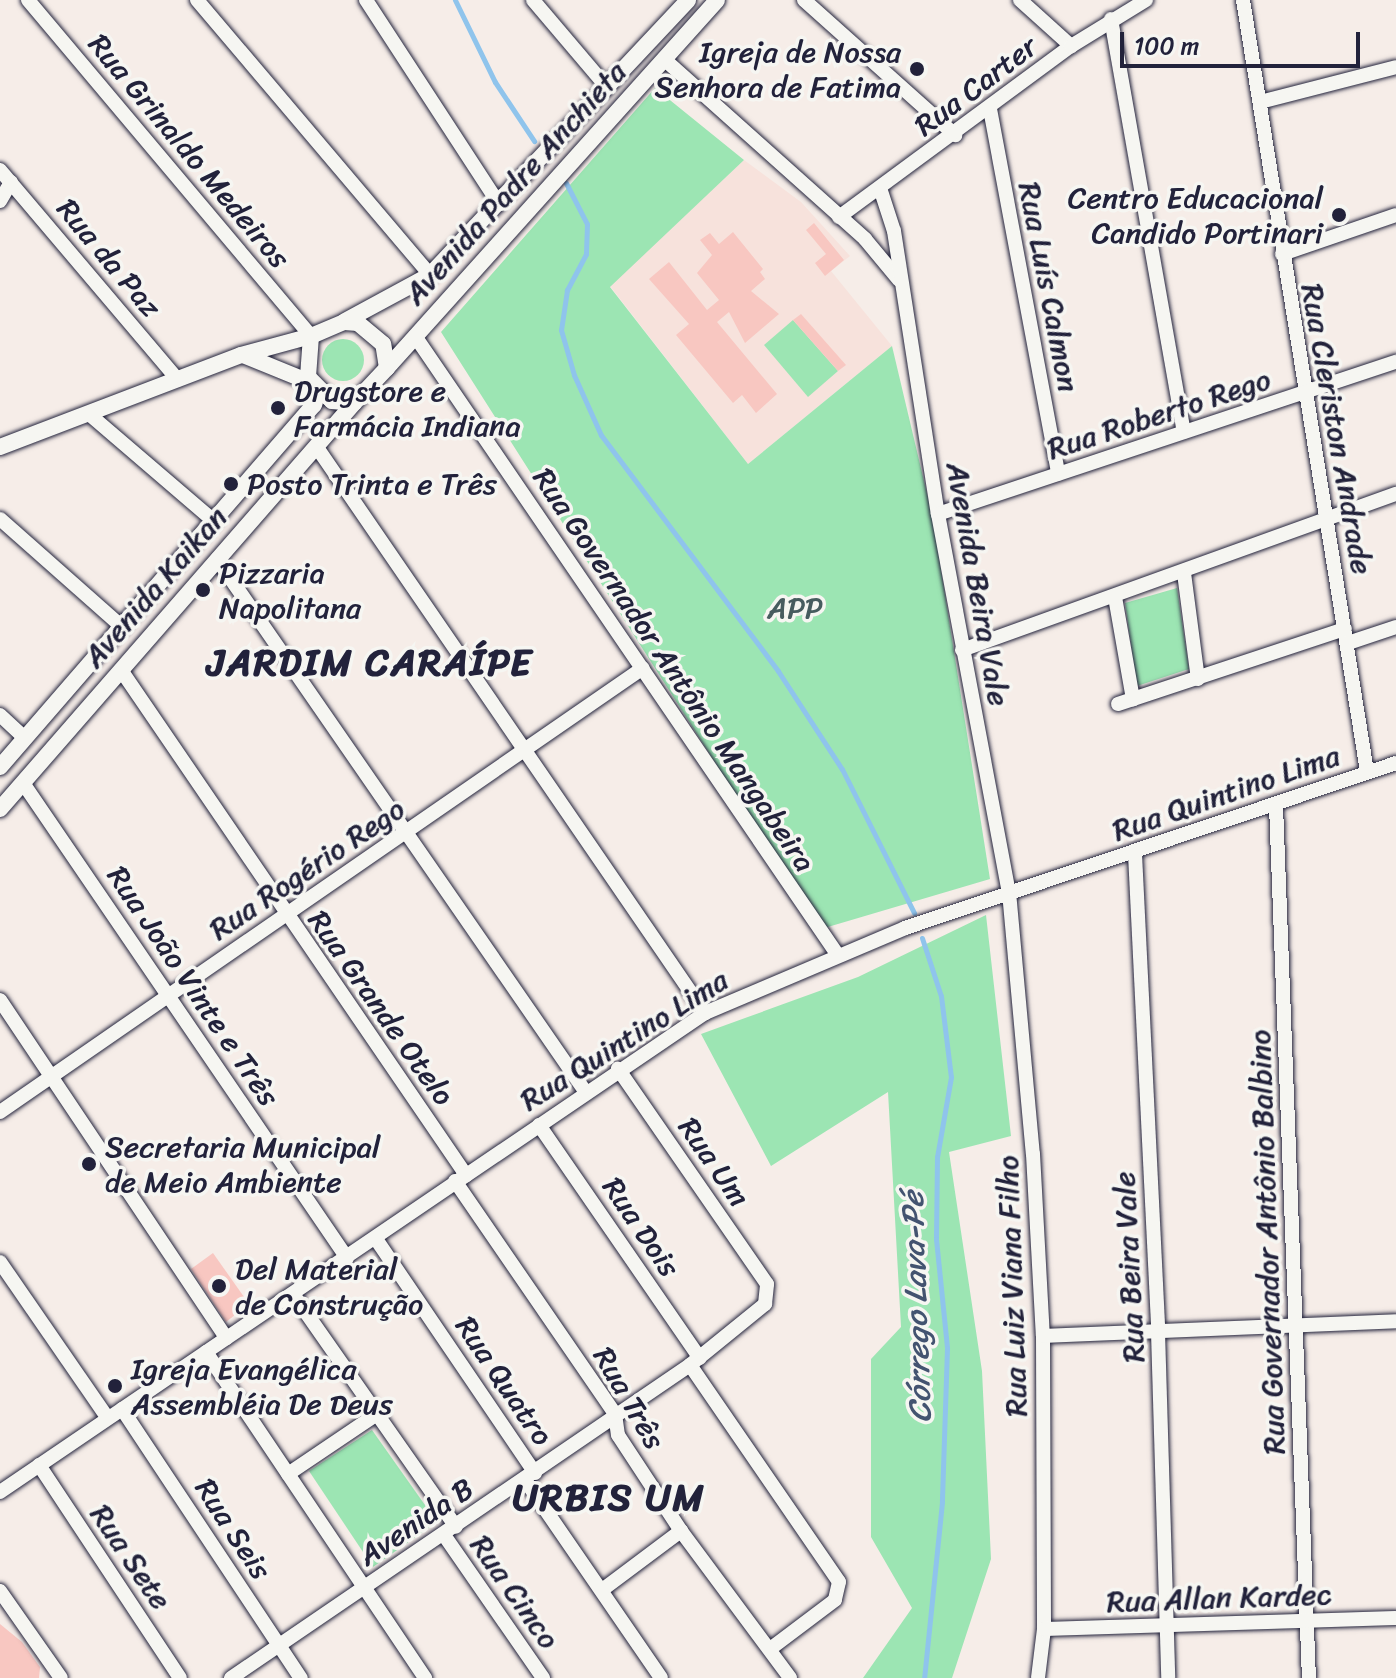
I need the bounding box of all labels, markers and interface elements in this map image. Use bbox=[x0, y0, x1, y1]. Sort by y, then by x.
scale bar bbox=[1124, 16, 1364, 66]
text: 100 m bbox=[1134, 25, 1199, 67]
street label: Rua Grinaldo Medeiros bbox=[81, 27, 297, 275]
street label: Rua Carter bbox=[908, 28, 1044, 144]
place label: Igreja de Nossa Senhora de Fatima bbox=[655, 34, 901, 104]
street label: Avenida Padre Anchieta bbox=[396, 54, 634, 312]
marker: Igreja de Nossa Senhora de Fatima bbox=[908, 60, 926, 78]
street label: Rua Luís Calmon bbox=[1011, 179, 1087, 395]
place label: Centro Educacional Candido Portinari bbox=[1067, 180, 1323, 250]
street label: Rua da Paz bbox=[49, 192, 169, 324]
marker: Centro Educacional Candido Portinari bbox=[1330, 206, 1348, 224]
street label: Rua Cleriston Andrade bbox=[1294, 281, 1380, 577]
street label: Rua Roberto Rego bbox=[1042, 361, 1276, 467]
place label: Drugstore e Farmácia Indiana bbox=[294, 373, 520, 444]
marker: Drugstore e Farmácia Indiana bbox=[269, 399, 287, 417]
street label: Avenida Beira Vale bbox=[939, 460, 1017, 708]
street label: Rua Governador Antônio Mangabeira bbox=[525, 461, 823, 879]
place label: Posto Trinta e Três bbox=[247, 466, 495, 502]
marker: Posto Trinta e Três bbox=[222, 475, 240, 493]
street label: Avenida Kaikan bbox=[76, 499, 234, 675]
place label: Pizzaria Napolitana bbox=[219, 555, 361, 626]
marker: Pizzaria Napolitana bbox=[194, 581, 212, 599]
park label: APP bbox=[767, 590, 823, 626]
district label: JARDIM CARAÍPE bbox=[208, 640, 532, 686]
street label: Rua Quintino Lima bbox=[1108, 737, 1344, 849]
street label: Rua Rogério Rego bbox=[202, 790, 412, 948]
street label: Rua João Vinte e Três bbox=[99, 859, 287, 1113]
street label: Rua Grande Otelo bbox=[300, 903, 462, 1113]
street label: Rua Quintino Lima bbox=[514, 962, 734, 1118]
street label: Rua Governador Antônio Balbino bbox=[1242, 1029, 1292, 1455]
street label: Rua Um bbox=[671, 1111, 757, 1213]
place label: Secretaria Municipal de Meio Ambiente bbox=[105, 1129, 380, 1200]
marker: Secretaria Municipal de Meio Ambiente bbox=[80, 1155, 98, 1173]
street label: Rua Luiz Viana Filho bbox=[989, 1155, 1035, 1417]
street label: Rua Dois bbox=[595, 1170, 687, 1284]
street label: Rua Beira Vale bbox=[1106, 1171, 1152, 1363]
water label: Córrego Lava-Pé bbox=[894, 1191, 940, 1423]
place label: Del Material de Construção bbox=[235, 1251, 423, 1322]
marker: Del Material de Construção bbox=[210, 1277, 228, 1295]
street label: Rua Quatro bbox=[448, 1310, 560, 1452]
street label: Rua Três bbox=[585, 1340, 673, 1456]
place label: Igreja Evangélica Assembléia De Deus bbox=[131, 1351, 393, 1422]
marker: Igreja Evangélica Assembléia De Deus bbox=[106, 1377, 124, 1395]
street label: Avenida B bbox=[352, 1470, 480, 1574]
street label: Rua Seis bbox=[187, 1472, 279, 1586]
district label: URBIS UM bbox=[516, 1475, 702, 1521]
street label: Rua Sete bbox=[83, 1497, 179, 1617]
street label: Rua Cinco bbox=[463, 1528, 567, 1656]
street label: Rua Allan Kardec bbox=[1106, 1576, 1332, 1620]

